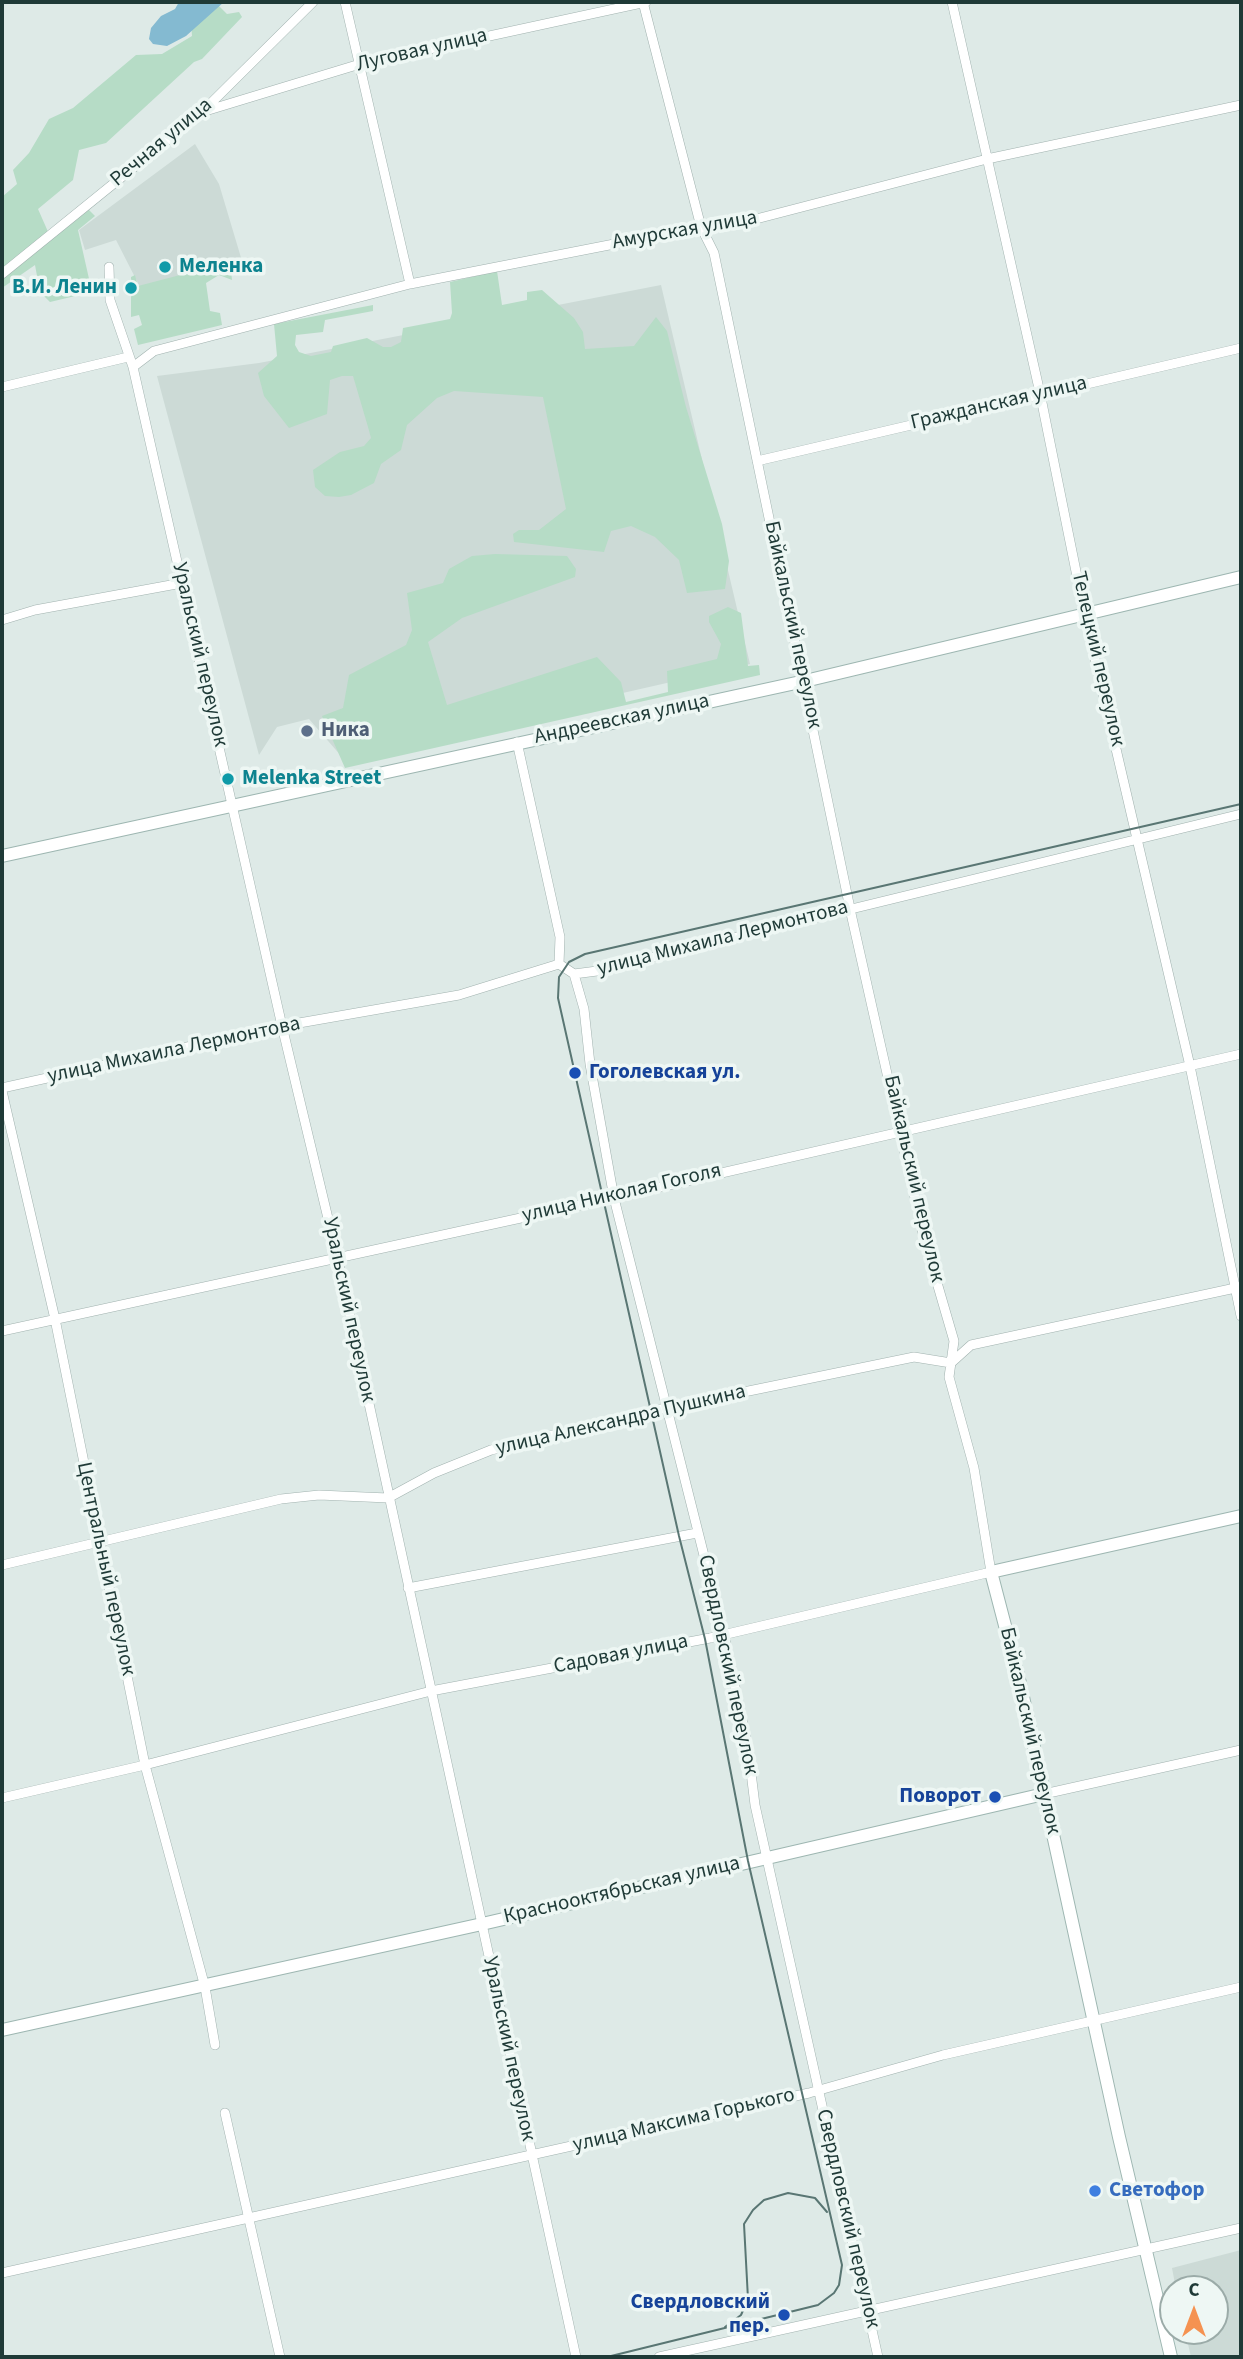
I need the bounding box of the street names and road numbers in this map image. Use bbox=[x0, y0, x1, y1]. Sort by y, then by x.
street label: Луговая улица bbox=[354, 24, 490, 78]
street label: Речная улица bbox=[106, 93, 218, 193]
street label: Амурская улица bbox=[611, 206, 759, 256]
street label: Гражданская улица bbox=[908, 371, 1090, 437]
street label: Байкальский переулок bbox=[758, 519, 826, 731]
street label: Уральский переулок bbox=[166, 560, 232, 750]
street label: Телецкий переулок bbox=[1065, 569, 1129, 749]
street label: Андреевская улица bbox=[532, 689, 712, 751]
street label: улица Михаила Лермонтова bbox=[595, 896, 851, 982]
street label: улица Михаила Лермонтова bbox=[45, 1012, 303, 1090]
street label: Байкальский переулок bbox=[877, 1073, 949, 1285]
street label: улица Николая Гоголя bbox=[520, 1159, 724, 1229]
street label: Уральский переулок bbox=[316, 1215, 380, 1405]
street label: улица Александра Пушкина bbox=[494, 1380, 748, 1462]
street label: Центральный переулок bbox=[70, 1460, 140, 1678]
street label: Свердловский переулок bbox=[691, 1553, 763, 1777]
street label: Байкальский переулок bbox=[993, 1625, 1065, 1837]
street label: Садовая улица bbox=[552, 1630, 690, 1680]
street label: Краснооктябрьская улица bbox=[501, 1852, 743, 1930]
street label: Уральский переулок bbox=[476, 1954, 540, 2144]
street label: улица Максима Горького bbox=[571, 2083, 797, 2159]
street label: Свердловский переулок bbox=[810, 2107, 884, 2331]

